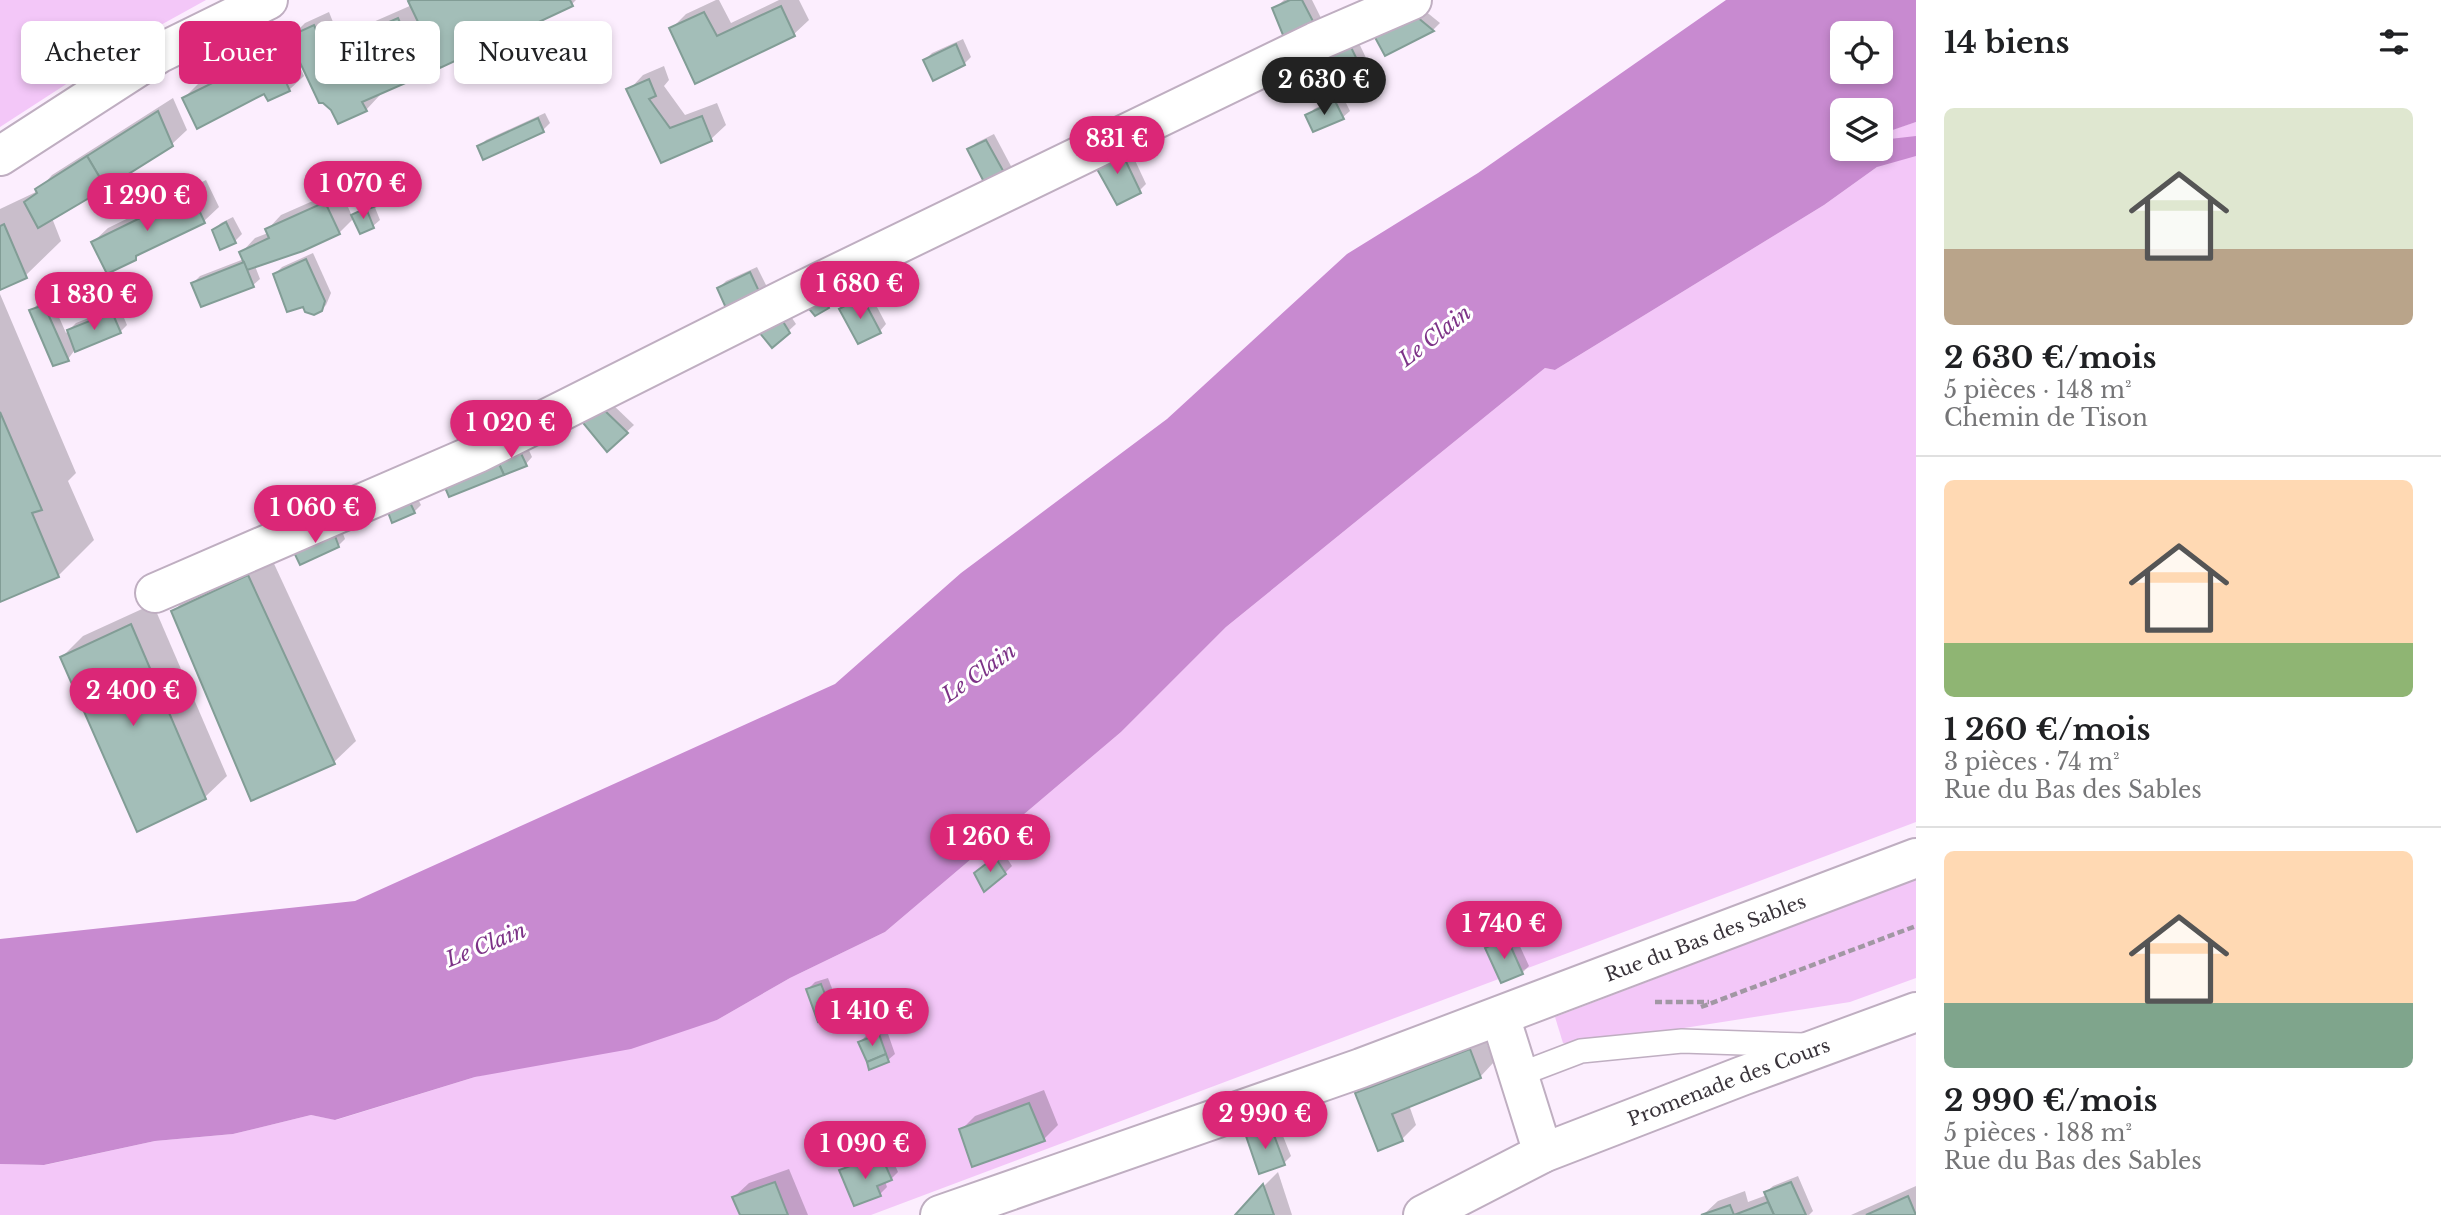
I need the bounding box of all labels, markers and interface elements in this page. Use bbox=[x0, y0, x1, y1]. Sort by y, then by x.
chip: Acheter bbox=[21, 21, 165, 84]
chip: Louer bbox=[179, 21, 301, 84]
chip: Filtres bbox=[315, 21, 440, 84]
chip: Nouveau bbox=[454, 21, 612, 84]
map controls bbox=[1830, 21, 1893, 161]
button: locate bbox=[1830, 21, 1893, 84]
icon: filters bbox=[2375, 23, 2413, 61]
text: 14 biens bbox=[1944, 24, 2069, 61]
pin: 2 630 € bbox=[1259, 58, 1389, 117]
text: 2 630 € bbox=[1278, 66, 1370, 94]
button: layers bbox=[1830, 98, 1893, 161]
pin: 831 € bbox=[1068, 116, 1166, 176]
text: 831 € bbox=[1086, 125, 1148, 153]
icon: home bbox=[2116, 153, 2242, 279]
pin: 1 070 € bbox=[298, 162, 428, 221]
text: 1 070 € bbox=[320, 170, 406, 198]
pin: 1 290 € bbox=[82, 174, 212, 233]
text: 1 290 € bbox=[103, 182, 191, 210]
pin: 1 680 € bbox=[795, 262, 925, 321]
text: 1 680 € bbox=[816, 270, 904, 298]
pin: 1 830 € bbox=[29, 272, 159, 332]
text: 1 830 € bbox=[51, 281, 137, 309]
water label: Le Clain bbox=[1393, 300, 1476, 373]
text: 2 630 €/mois bbox=[1944, 339, 2156, 376]
text: 5 pièces · 148 m² bbox=[1944, 376, 2132, 404]
pin: 1 020 € bbox=[446, 400, 576, 460]
text: Chemin de Tison bbox=[1944, 404, 2148, 432]
text: 1 020 € bbox=[466, 409, 556, 437]
pin: 1 060 € bbox=[250, 486, 380, 545]
text: 1 060 € bbox=[270, 494, 360, 522]
icon: home bbox=[2116, 525, 2242, 651]
water label: Le Clain bbox=[936, 638, 1021, 708]
pin: 2 400 € bbox=[68, 668, 198, 728]
text: 2 400 € bbox=[86, 677, 180, 705]
text: 1 260 €/mois bbox=[1944, 711, 2150, 748]
text: 3 pièces · 74 m² bbox=[1944, 748, 2120, 776]
text: Rue du Bas des Sables bbox=[1944, 776, 2202, 804]
pin: 1 260 € bbox=[925, 814, 1055, 874]
text: 1 260 € bbox=[946, 823, 1034, 851]
street label: Rue du Bas des Sables bbox=[1602, 889, 1809, 986]
icon: home bbox=[2116, 896, 2242, 1022]
pin: 1 740 € bbox=[1439, 902, 1569, 961]
text: 1 740 € bbox=[1462, 910, 1546, 938]
water label: Le Clain bbox=[441, 917, 530, 973]
pin: 1 410 € bbox=[807, 988, 937, 1048]
text: 1 410 € bbox=[831, 997, 913, 1025]
street label: Promenade des Cours bbox=[1624, 1033, 1833, 1131]
text: 2 990 €/mois bbox=[1944, 1082, 2158, 1119]
pin: 2 990 € bbox=[1200, 1092, 1330, 1151]
text: 2 990 € bbox=[1218, 1100, 1312, 1128]
text: 5 pièces · 188 m² bbox=[1944, 1119, 2132, 1147]
pin: 1 090 € bbox=[800, 1122, 930, 1181]
text: 1 090 € bbox=[820, 1130, 910, 1158]
text: Rue du Bas des Sables bbox=[1944, 1147, 2202, 1175]

